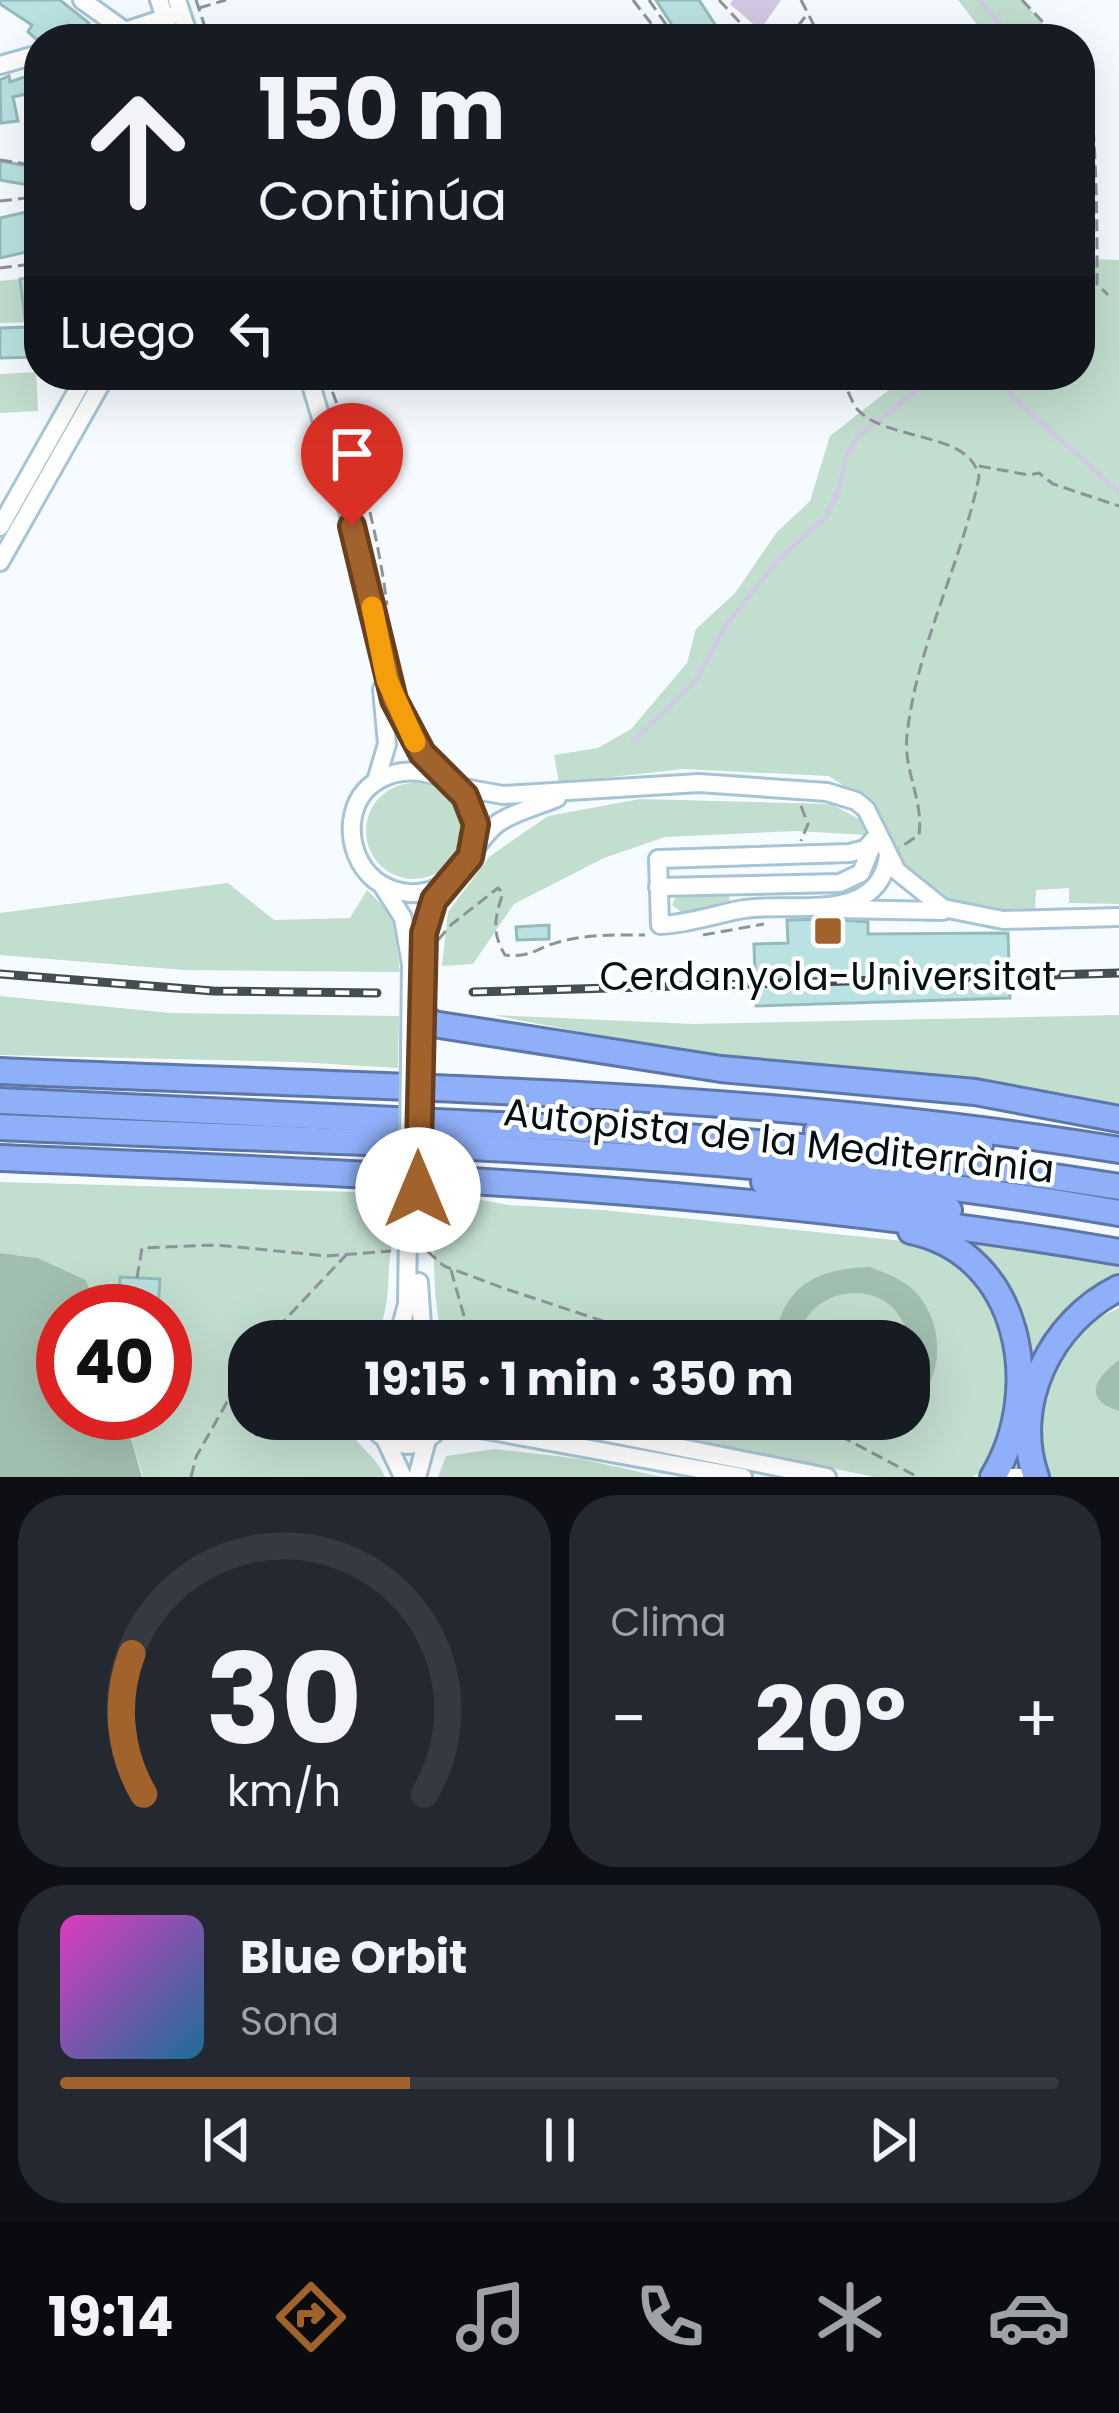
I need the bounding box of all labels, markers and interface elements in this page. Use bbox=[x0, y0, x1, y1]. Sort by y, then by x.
text: 150 m bbox=[258, 51, 506, 168]
icon: ahead bbox=[60, 72, 216, 228]
text: Continúa bbox=[258, 163, 507, 239]
icon: left bbox=[219, 300, 285, 366]
text: Luego bbox=[60, 301, 195, 364]
pin bbox=[301, 403, 403, 526]
icon: arrive bbox=[319, 421, 385, 487]
marker: Cerdanyola-Universitat bbox=[812, 915, 844, 947]
place label: Cerdanyola-Universitat bbox=[599, 949, 1057, 1004]
street label: Autopista de la Mediterrània bbox=[501, 1084, 1057, 1197]
position arrow bbox=[355, 1127, 481, 1253]
speed limit sign: 40 bbox=[36, 1284, 192, 1440]
text: 19:15 · 1 min · 350 m bbox=[364, 1348, 794, 1411]
text: Clima bbox=[611, 1595, 726, 1650]
text: 30 bbox=[206, 1612, 363, 1787]
text: 20° bbox=[755, 1656, 906, 1783]
text: − bbox=[611, 1673, 647, 1765]
text: + bbox=[1014, 1673, 1059, 1765]
text: km/h bbox=[227, 1761, 341, 1821]
text: Blue Orbit bbox=[240, 1926, 467, 1989]
text: Sona bbox=[240, 1994, 339, 2049]
icon: previous bbox=[194, 2107, 260, 2173]
icon: pause bbox=[527, 2107, 593, 2173]
icon: next bbox=[860, 2107, 926, 2173]
icon: directions bbox=[269, 2275, 353, 2359]
icon: music bbox=[449, 2275, 533, 2359]
icon: phone bbox=[628, 2275, 712, 2359]
icon: climate bbox=[808, 2275, 892, 2359]
icon: car bbox=[987, 2275, 1071, 2359]
text: 19:14 bbox=[48, 2279, 173, 2355]

